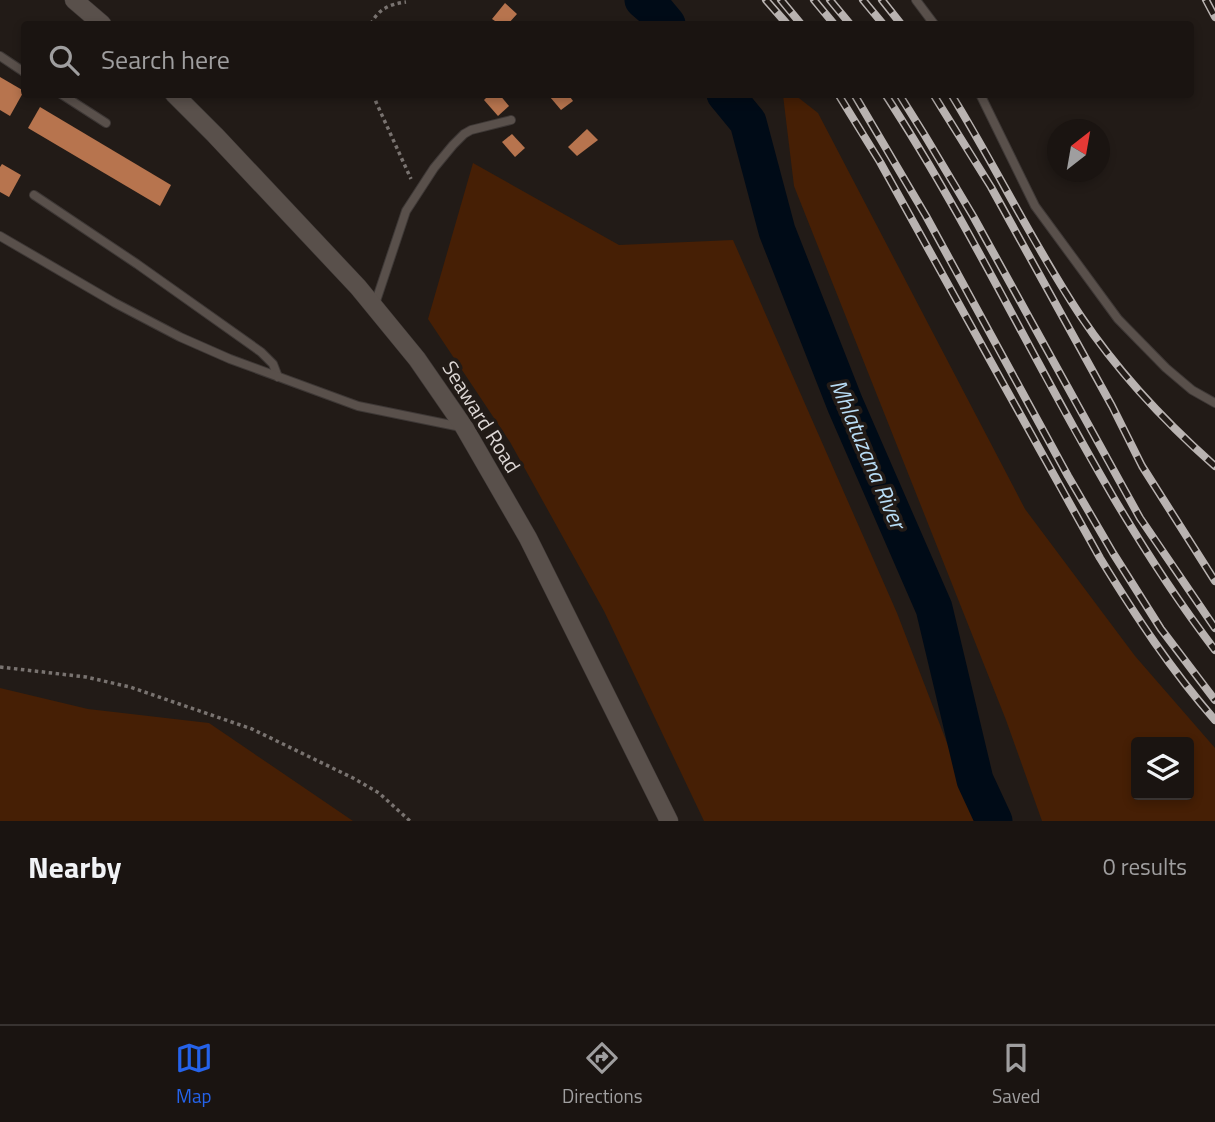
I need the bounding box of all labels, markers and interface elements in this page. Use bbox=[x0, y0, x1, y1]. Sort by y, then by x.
search box bbox=[21, 21, 1194, 98]
text: Search here bbox=[101, 40, 230, 79]
icon: search bbox=[45, 41, 83, 79]
north arrow bbox=[1047, 119, 1110, 182]
street label: Seaward Road bbox=[435, 354, 529, 479]
water label: Mhlatuzana River bbox=[821, 374, 917, 537]
map controls bbox=[1131, 737, 1194, 800]
button: layers bbox=[1131, 737, 1194, 800]
text: Nearby bbox=[28, 844, 121, 890]
text: 0 results bbox=[1103, 849, 1187, 884]
tab: Map bbox=[175, 1039, 213, 1110]
tab: Directions bbox=[562, 1039, 643, 1110]
tab: Saved bbox=[992, 1039, 1040, 1110]

